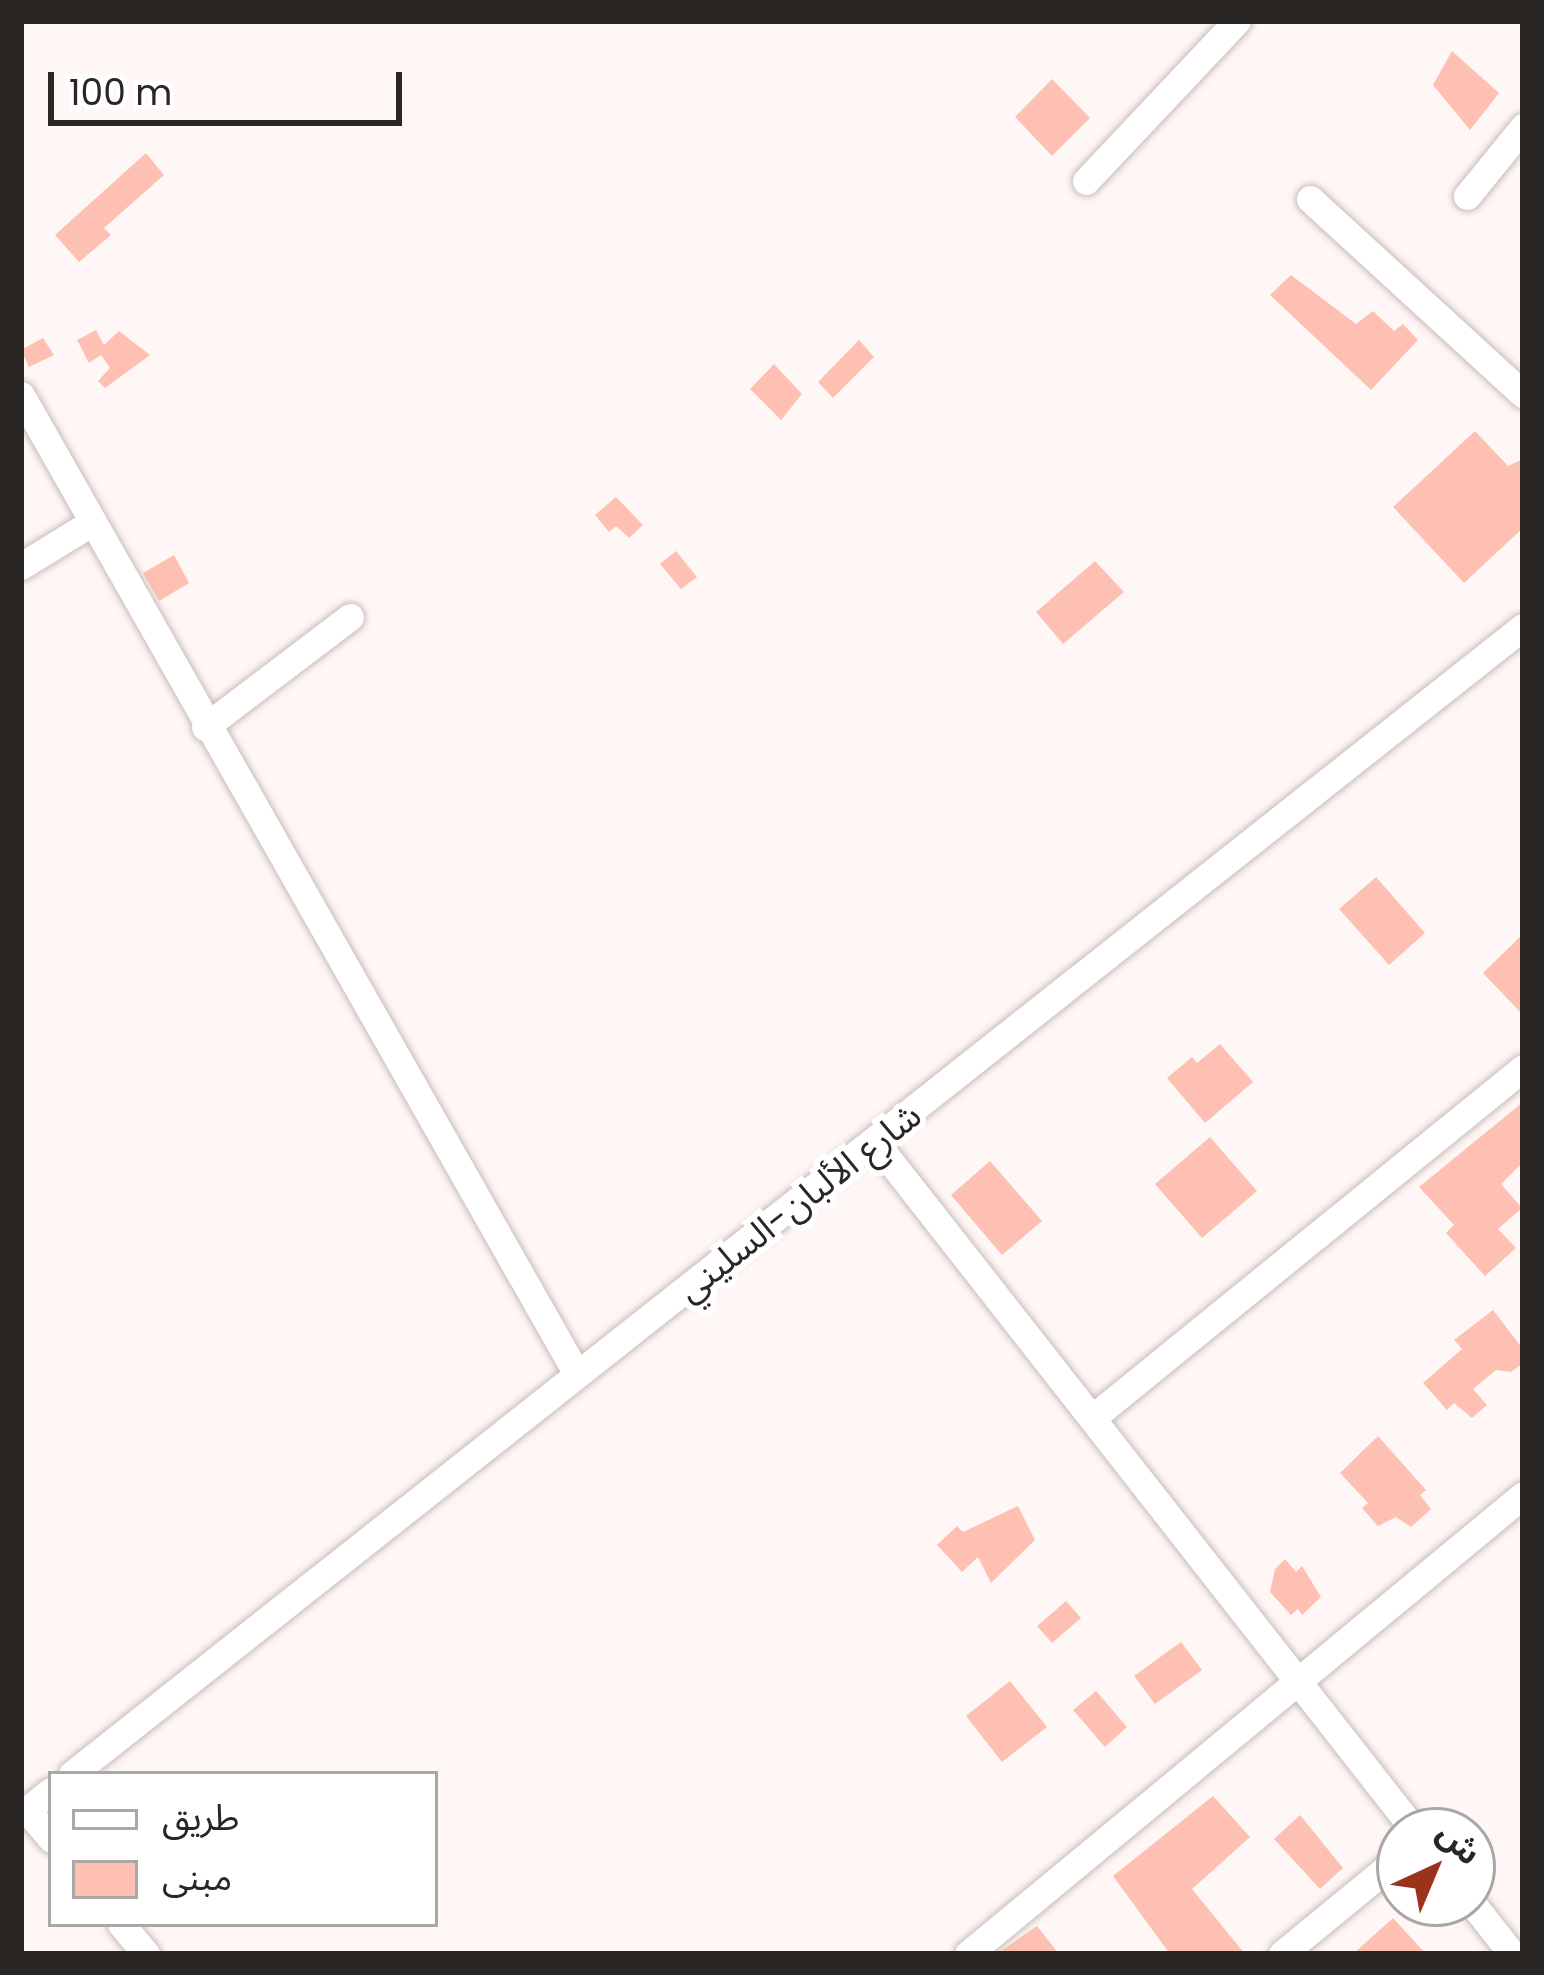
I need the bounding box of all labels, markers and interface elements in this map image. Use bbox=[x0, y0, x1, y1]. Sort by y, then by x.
scale bar bbox=[54, 48, 408, 122]
text: 100 m bbox=[69, 67, 172, 118]
street label: شارع الألبان-السليني bbox=[668, 1093, 930, 1311]
legend bbox=[48, 1771, 438, 1927]
text: طريق bbox=[162, 1792, 239, 1843]
north arrow bbox=[1376, 1807, 1496, 1927]
text: ش bbox=[1427, 1810, 1492, 1876]
text: مبنى bbox=[162, 1852, 232, 1903]

